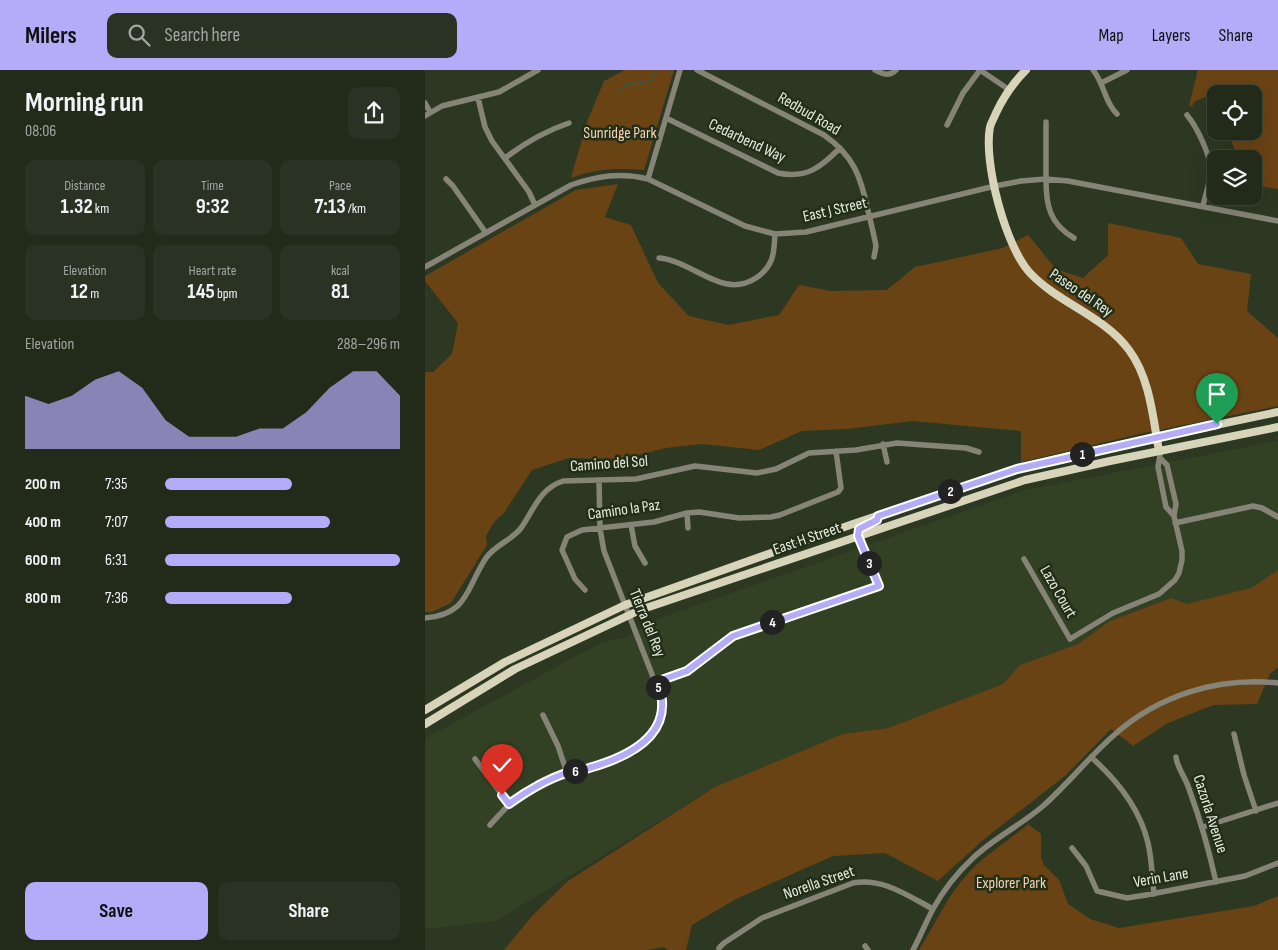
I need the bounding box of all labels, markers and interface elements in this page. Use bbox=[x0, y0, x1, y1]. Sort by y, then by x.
search box bbox=[107, 13, 457, 58]
text: Milers bbox=[25, 21, 77, 50]
icon: search bbox=[125, 21, 153, 49]
text: Search here bbox=[165, 24, 240, 47]
text: Map bbox=[1099, 25, 1124, 46]
text: Layers bbox=[1152, 25, 1191, 46]
text: Share bbox=[1219, 25, 1253, 46]
map controls bbox=[1207, 85, 1262, 205]
button: locate bbox=[1207, 85, 1262, 140]
text: Morning run bbox=[25, 86, 144, 119]
button: share bbox=[348, 87, 400, 139]
street label: Redbud Road bbox=[774, 88, 844, 140]
street label: Cedarbend Way bbox=[705, 115, 789, 167]
text: 08:06 bbox=[25, 122, 56, 141]
park label: Sunridge Park bbox=[583, 124, 657, 143]
button: layers bbox=[1207, 150, 1262, 205]
text: Distance bbox=[64, 177, 105, 194]
text: Time bbox=[201, 177, 224, 194]
text: Pace bbox=[329, 177, 351, 194]
street label: East J Street bbox=[801, 193, 869, 227]
text: 1.32 bbox=[60, 194, 93, 219]
text: 9:32 bbox=[196, 194, 229, 219]
text: 7:13 bbox=[314, 194, 346, 219]
text: km bbox=[93, 200, 109, 217]
text: /km bbox=[346, 200, 366, 217]
text: Elevation bbox=[63, 262, 106, 279]
text: Heart rate bbox=[189, 262, 236, 279]
text: kcal bbox=[331, 262, 349, 279]
street label: Paseo del Rey bbox=[1046, 265, 1116, 321]
text: 12 bbox=[70, 279, 88, 304]
text: 145 bbox=[187, 279, 215, 304]
text: 81 bbox=[331, 279, 349, 304]
text: m bbox=[88, 285, 99, 302]
text: bpm bbox=[215, 285, 238, 302]
text: Elevation bbox=[25, 335, 74, 354]
text: 288–296 m bbox=[337, 335, 400, 354]
pin bbox=[1196, 373, 1238, 424]
icon: arrive bbox=[1203, 380, 1231, 408]
pin: 1 bbox=[1069, 442, 1095, 466]
text: 1 bbox=[1080, 446, 1085, 463]
street label: Camino del Sol bbox=[569, 452, 649, 476]
text: 200 m bbox=[25, 475, 60, 494]
text: 7:35 bbox=[105, 475, 127, 494]
pin: 2 bbox=[937, 478, 963, 504]
text: 2 bbox=[947, 483, 954, 500]
street label: Camino la Paz bbox=[587, 495, 662, 524]
text: 400 m bbox=[25, 513, 61, 532]
text: 7:07 bbox=[105, 513, 128, 532]
street label: East H Street bbox=[771, 519, 843, 559]
pin: 3 bbox=[857, 550, 881, 576]
text: 600 m bbox=[25, 551, 61, 570]
text: 6:31 bbox=[105, 551, 127, 570]
text: 3 bbox=[866, 555, 873, 572]
street label: Lazo Court bbox=[1035, 562, 1081, 622]
street label: Tierra del Rey bbox=[625, 586, 669, 660]
text: 800 m bbox=[25, 589, 61, 608]
text: 7:36 bbox=[105, 589, 128, 608]
pin: 4 bbox=[759, 610, 785, 634]
text: 4 bbox=[769, 614, 776, 631]
pin: 5 bbox=[645, 674, 671, 700]
text: 5 bbox=[655, 679, 662, 696]
pin bbox=[481, 744, 523, 795]
icon: check bbox=[488, 751, 516, 779]
pin: 6 bbox=[563, 758, 587, 784]
text: 6 bbox=[572, 763, 579, 780]
street label: Cazorla Avenue bbox=[1188, 772, 1232, 856]
street label: Norella Street bbox=[781, 862, 857, 904]
street label: Verin Lane bbox=[1132, 864, 1190, 892]
park label: Explorer Park bbox=[976, 874, 1046, 893]
button: Save bbox=[25, 882, 208, 940]
button: Share bbox=[218, 882, 400, 940]

